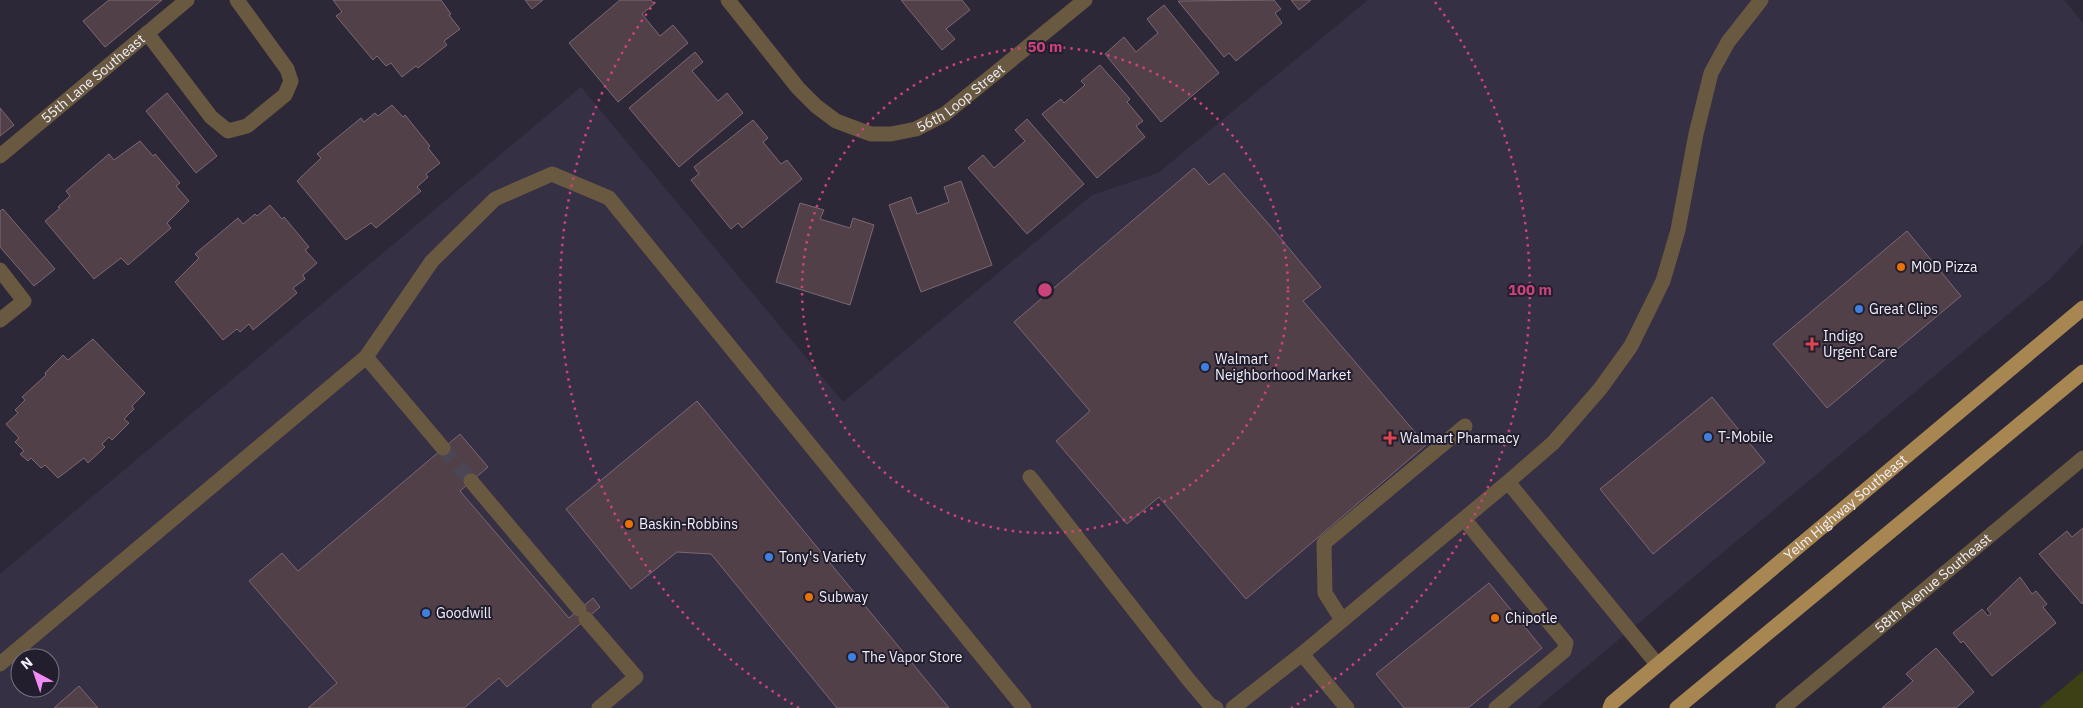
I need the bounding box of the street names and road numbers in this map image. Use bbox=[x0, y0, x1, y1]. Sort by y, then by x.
street label: 55th Lane Southeast bbox=[37, 30, 149, 127]
street label: 56th Loop Street bbox=[913, 60, 1008, 136]
street label: Yelm Highway Southeast bbox=[1780, 450, 1911, 564]
street label: 58th Avenue Southeast bbox=[1871, 529, 1995, 637]

